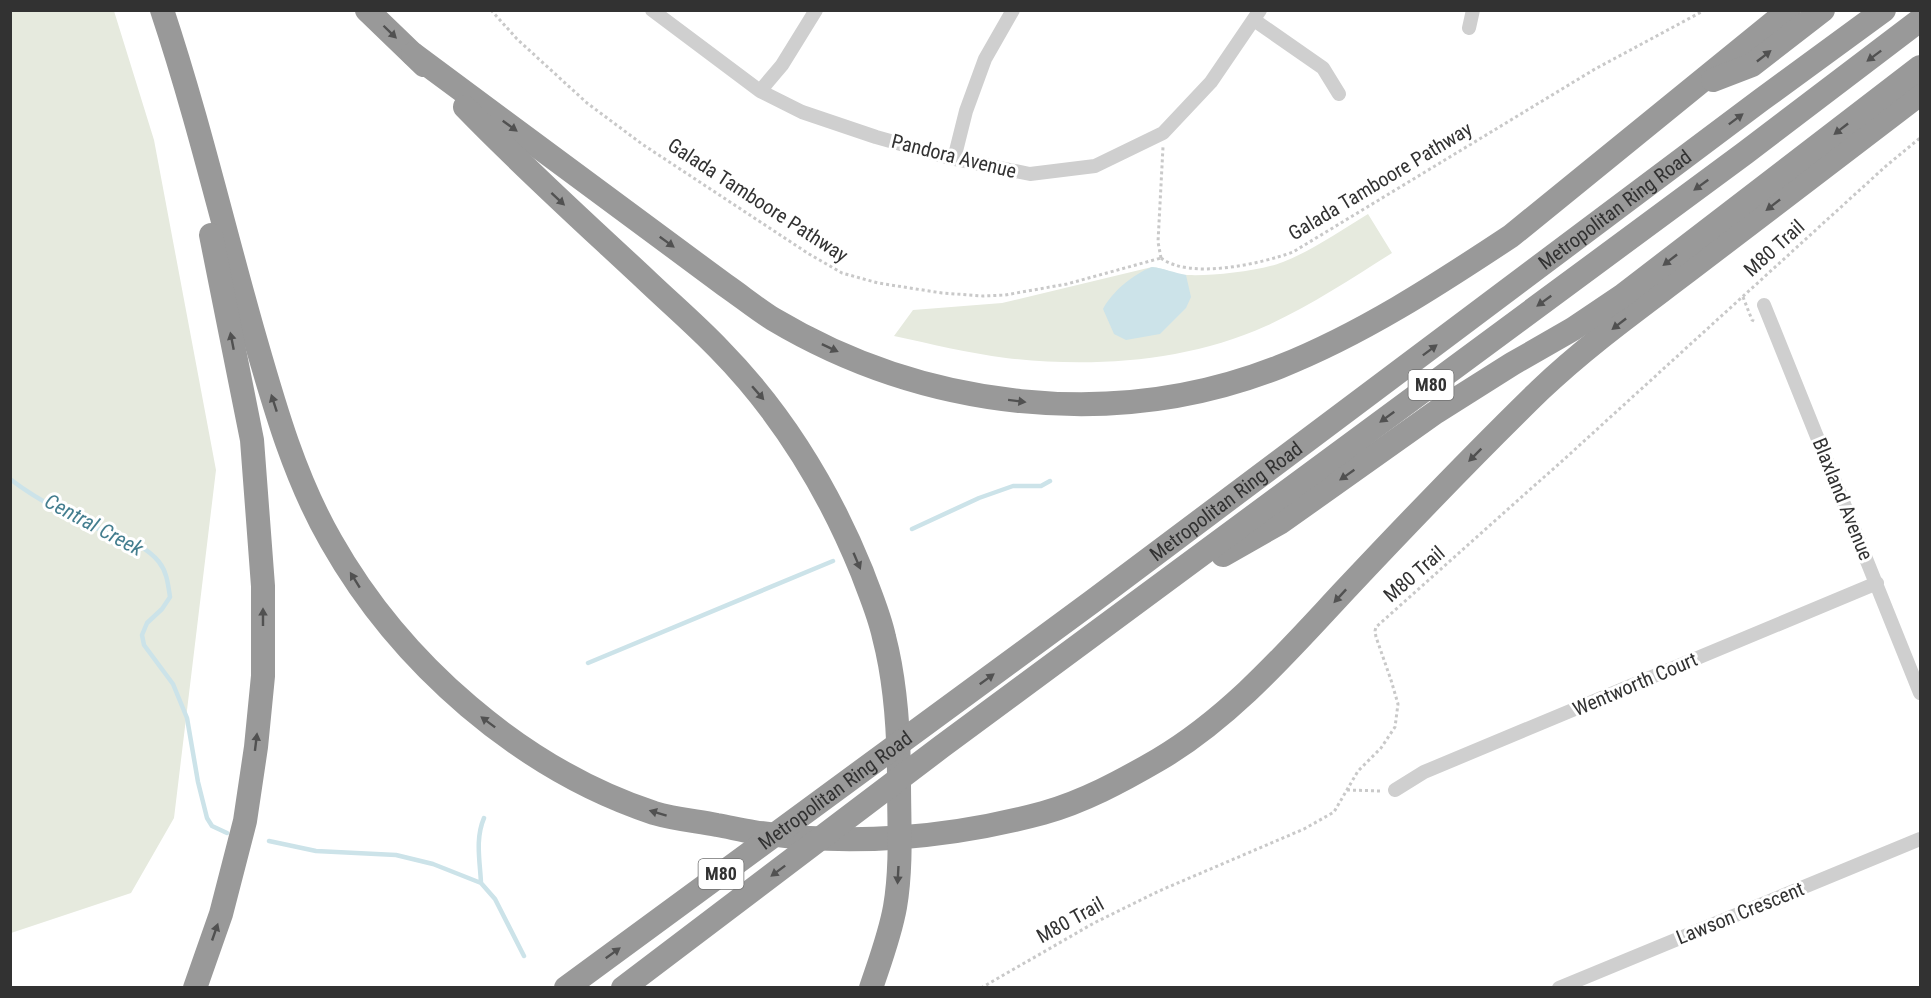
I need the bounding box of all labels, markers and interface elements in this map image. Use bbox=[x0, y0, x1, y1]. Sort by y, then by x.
one-way arrow bbox=[382, 25, 397, 39]
one-way arrow bbox=[1866, 49, 1881, 61]
one-way arrow bbox=[1756, 51, 1771, 63]
one-way arrow bbox=[1729, 113, 1744, 125]
street label: Galada Tamboore Pathway bbox=[1284, 117, 1476, 245]
one-way arrow bbox=[502, 120, 518, 132]
one-way arrow bbox=[1834, 122, 1849, 134]
street label: Pandora Avenue bbox=[889, 129, 1019, 183]
street label: Galada Tamboore Pathway bbox=[663, 133, 853, 267]
street label: Metropolitan Ring Road bbox=[1534, 145, 1696, 275]
one-way arrow bbox=[1693, 179, 1709, 191]
one-way arrow bbox=[551, 191, 565, 205]
one-way arrow bbox=[1766, 199, 1781, 211]
street label: M80 Trail bbox=[1739, 215, 1809, 281]
one-way arrow bbox=[658, 236, 674, 248]
one-way arrow bbox=[1662, 254, 1678, 267]
one-way arrow bbox=[1537, 295, 1553, 307]
one-way arrow bbox=[1611, 318, 1627, 331]
one-way arrow bbox=[227, 331, 236, 350]
one-way arrow bbox=[821, 344, 838, 353]
one-way arrow bbox=[1422, 344, 1437, 356]
road number: M80 bbox=[1408, 370, 1454, 400]
one-way arrow bbox=[751, 385, 764, 400]
one-way arrow bbox=[269, 394, 278, 412]
one-way arrow bbox=[1007, 396, 1026, 406]
one-way arrow bbox=[1380, 411, 1396, 423]
street label: Blaxland Avenue bbox=[1808, 434, 1878, 564]
street label: Metropolitan Ring Road bbox=[1145, 436, 1307, 566]
one-way arrow bbox=[1468, 448, 1482, 462]
one-way arrow bbox=[1340, 469, 1355, 481]
water label: Central Creek bbox=[41, 489, 148, 561]
street label: M80 Trail bbox=[1379, 541, 1449, 607]
one-way arrow bbox=[852, 552, 862, 570]
one-way arrow bbox=[349, 572, 360, 588]
one-way arrow bbox=[1333, 588, 1347, 602]
one-way arrow bbox=[258, 608, 268, 627]
street label: Wentworth Court bbox=[1569, 647, 1701, 721]
one-way arrow bbox=[978, 673, 994, 685]
one-way arrow bbox=[480, 716, 495, 728]
street label: Metropolitan Ring Road bbox=[754, 726, 917, 855]
one-way arrow bbox=[251, 733, 261, 752]
one-way arrow bbox=[649, 808, 667, 817]
road number: M80 bbox=[698, 859, 744, 889]
one-way arrow bbox=[771, 864, 786, 876]
one-way arrow bbox=[894, 866, 903, 885]
street label: Lawson Crescent bbox=[1673, 876, 1807, 950]
street label: M80 Trail bbox=[1032, 892, 1108, 948]
one-way arrow bbox=[210, 923, 220, 941]
one-way arrow bbox=[605, 947, 621, 959]

